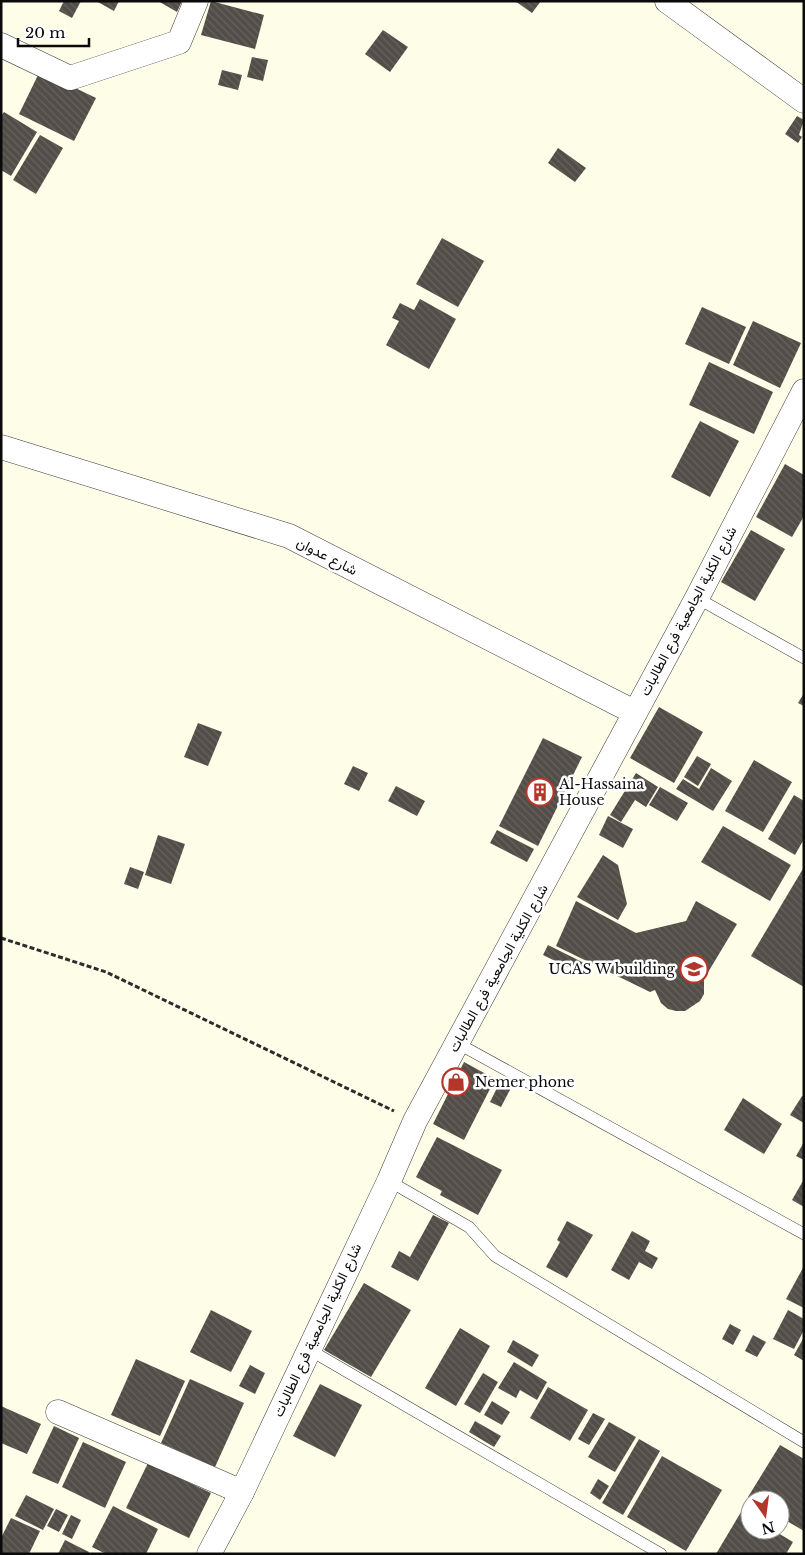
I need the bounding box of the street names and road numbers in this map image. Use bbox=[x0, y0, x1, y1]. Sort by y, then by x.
street label: شارع الكلية الجامعية فرع الطالبات bbox=[636, 523, 742, 700]
street label: شارع عدوان bbox=[293, 533, 360, 581]
street label: شارع الكلية الجامعية فرع الطالبات bbox=[444, 881, 554, 1056]
street label: شارع الكلية الجامعية فرع الطالبات bbox=[269, 1240, 367, 1420]

